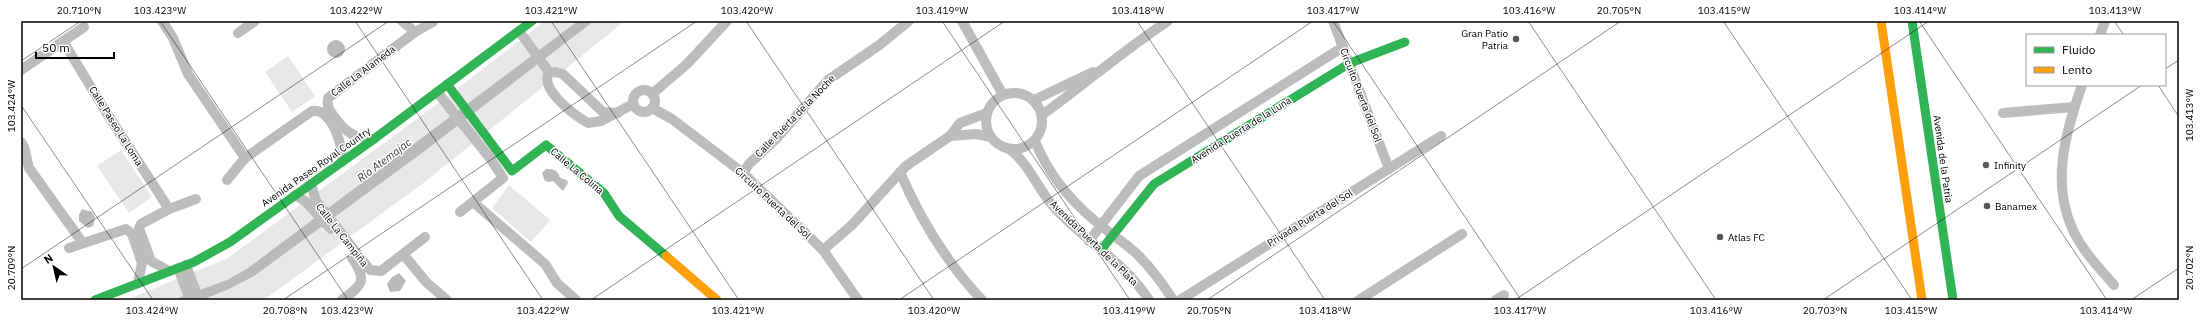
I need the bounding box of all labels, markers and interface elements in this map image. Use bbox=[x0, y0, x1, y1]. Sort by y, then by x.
text: 20.710°N bbox=[57, 4, 101, 17]
text: 103.423°W bbox=[134, 4, 186, 17]
text: 103.422°W bbox=[330, 4, 382, 17]
text: 103.421°W bbox=[525, 4, 577, 17]
text: 103.420°W bbox=[721, 4, 773, 17]
text: 103.419°W bbox=[916, 4, 968, 17]
text: 103.418°W bbox=[1112, 4, 1164, 17]
text: 103.417°W bbox=[1307, 4, 1359, 17]
text: 103.416°W bbox=[1503, 4, 1555, 17]
text: 20.705°N bbox=[1597, 4, 1641, 17]
text: 103.415°W bbox=[1698, 4, 1750, 17]
text: 103.414°W bbox=[1894, 4, 1946, 17]
text: 103.413°W bbox=[2089, 4, 2141, 17]
place label: Gran Patio Patria bbox=[1461, 27, 1509, 52]
scale bar bbox=[36, 34, 114, 60]
marker: Gran Patio Patria bbox=[1511, 34, 1521, 44]
legend bbox=[2026, 34, 2166, 86]
text: 50 m bbox=[42, 40, 70, 55]
street label: Calle La Alameda bbox=[328, 42, 398, 99]
text: Fluido bbox=[2062, 42, 2096, 57]
street label: Circuito Puerta del Sol bbox=[1337, 46, 1385, 144]
text: Lento bbox=[2062, 62, 2092, 77]
street label: Calle Puerta de la Noche bbox=[752, 72, 838, 160]
text: 103.424°W bbox=[5, 80, 18, 132]
street label: Calle Paseo La Loma bbox=[86, 84, 146, 169]
text: 103.413°W bbox=[2183, 89, 2196, 141]
street label: Avenida Puerta de la Luna bbox=[1188, 93, 1294, 166]
street label: Avenida de la Patria bbox=[1930, 114, 1956, 204]
street label: Avenida Paseo Royal Country bbox=[259, 124, 373, 210]
water label: Río Atemajac bbox=[354, 135, 414, 185]
street label: Calle La Colina bbox=[548, 145, 607, 197]
place label: Infinity bbox=[1994, 159, 2026, 172]
marker: Infinity bbox=[1981, 160, 1991, 170]
street label: Circuito Puerta del Sol bbox=[732, 164, 814, 242]
street label: Privada Puerta del Sol bbox=[1265, 186, 1355, 250]
street label: Avenida Puerta de la Plata bbox=[1047, 198, 1141, 289]
place label: Banamex bbox=[1995, 200, 2037, 213]
street label: Calle La Campiña bbox=[313, 201, 371, 270]
marker: Banamex bbox=[1982, 201, 1992, 211]
place label: Atlas FC bbox=[1728, 231, 1765, 244]
marker: Atlas FC bbox=[1715, 232, 1725, 242]
text: 20.709°N bbox=[5, 246, 18, 290]
text: 20.702°N bbox=[2183, 246, 2196, 290]
north arrow bbox=[34, 247, 74, 287]
text: N bbox=[41, 251, 56, 267]
text: 103.424°W bbox=[126, 304, 178, 317]
text: 20.708°N bbox=[263, 304, 307, 317]
text: 103.423°W bbox=[321, 304, 373, 317]
text: 103.422°W bbox=[517, 304, 569, 317]
text: 103.421°W bbox=[712, 304, 764, 317]
text: 103.420°W bbox=[908, 304, 960, 317]
text: 103.419°W bbox=[1103, 304, 1155, 317]
text: 20.705°N bbox=[1187, 304, 1231, 317]
text: 103.418°W bbox=[1299, 304, 1351, 317]
text: 103.417°W bbox=[1494, 304, 1546, 317]
text: 103.416°W bbox=[1690, 304, 1742, 317]
text: 20.703°N bbox=[1803, 304, 1847, 317]
text: 103.415°W bbox=[1885, 304, 1937, 317]
text: 103.414°W bbox=[2080, 304, 2132, 317]

